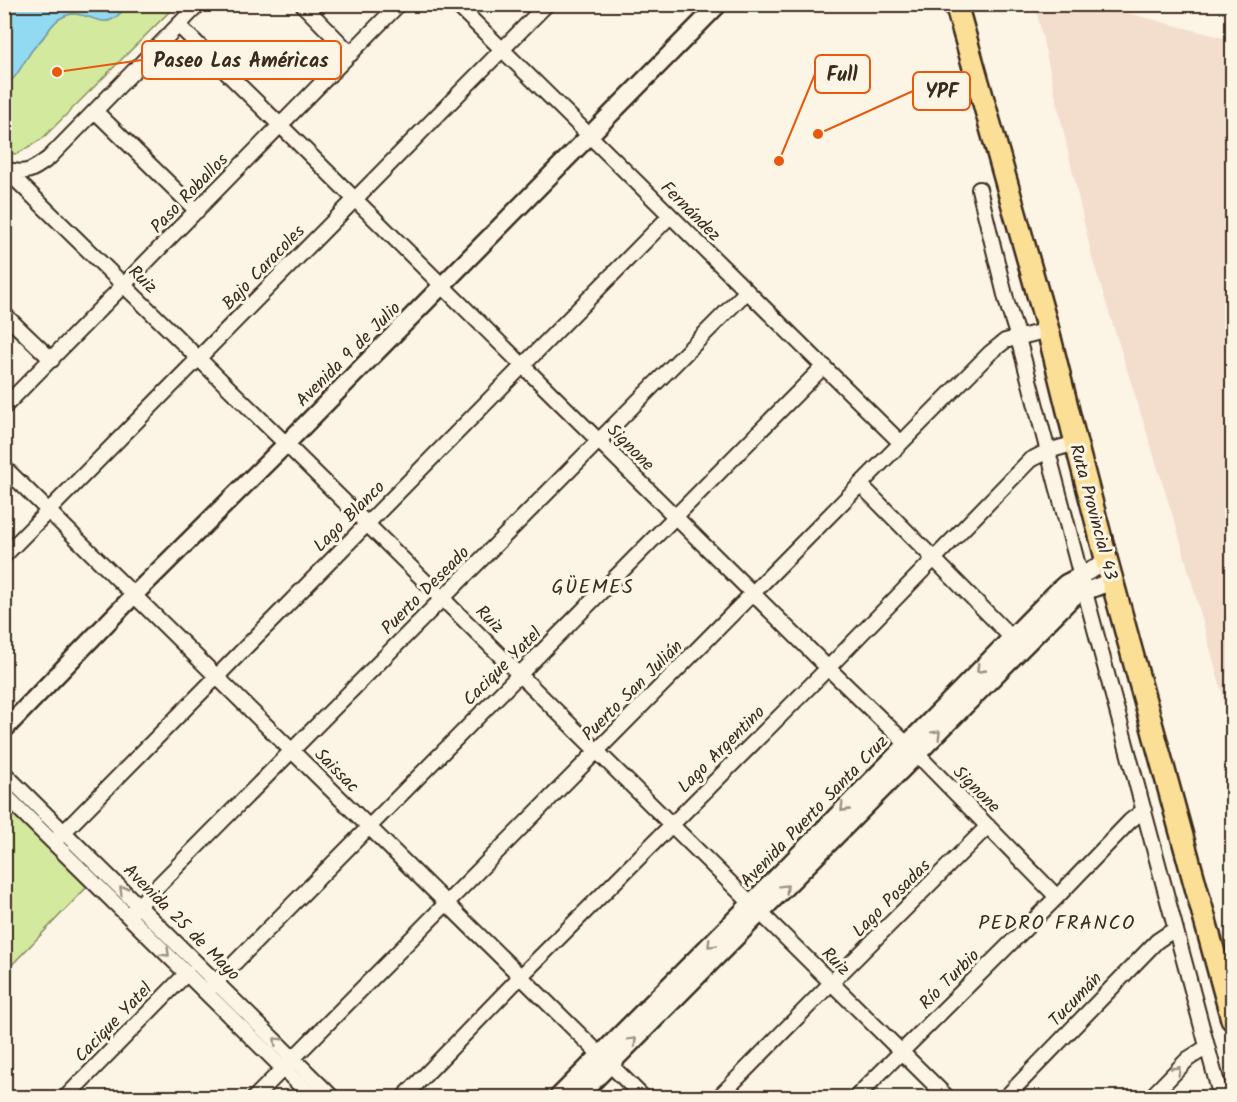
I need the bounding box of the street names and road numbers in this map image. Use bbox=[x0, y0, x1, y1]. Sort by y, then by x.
street label: Paso Roballos bbox=[144, 147, 236, 241]
street label: Fernández bbox=[653, 175, 727, 249]
street label: Bajo Caracoles bbox=[216, 218, 313, 318]
street label: Ruiz bbox=[121, 259, 163, 301]
street label: Avenida 9 de Julio bbox=[290, 296, 409, 415]
street label: Signone bbox=[599, 417, 661, 479]
street label: Ruta Provincial 43 bbox=[1060, 441, 1125, 584]
street label: Lago Blanco bbox=[307, 474, 393, 560]
street label: Puerto Deseado bbox=[375, 540, 477, 642]
street label: Ruiz bbox=[468, 599, 510, 641]
street label: Cacique Yatel bbox=[457, 620, 550, 713]
street label: Puerto San Julián bbox=[576, 634, 691, 749]
street label: Lago Argentino bbox=[671, 699, 773, 801]
street label: Avenida Puerto Santa Cruz bbox=[734, 729, 896, 895]
street label: Saissac bbox=[307, 742, 365, 800]
street label: Signone bbox=[945, 759, 1007, 821]
street label: Lago Posadas bbox=[846, 853, 938, 945]
street label: Avenida 25 de Mayo bbox=[116, 858, 246, 988]
street label: Ruiz bbox=[814, 941, 856, 983]
street label: Río Turbio bbox=[913, 943, 987, 1017]
street label: Tucumán bbox=[1042, 966, 1110, 1034]
street label: Cacique Yatel bbox=[68, 976, 160, 1070]

